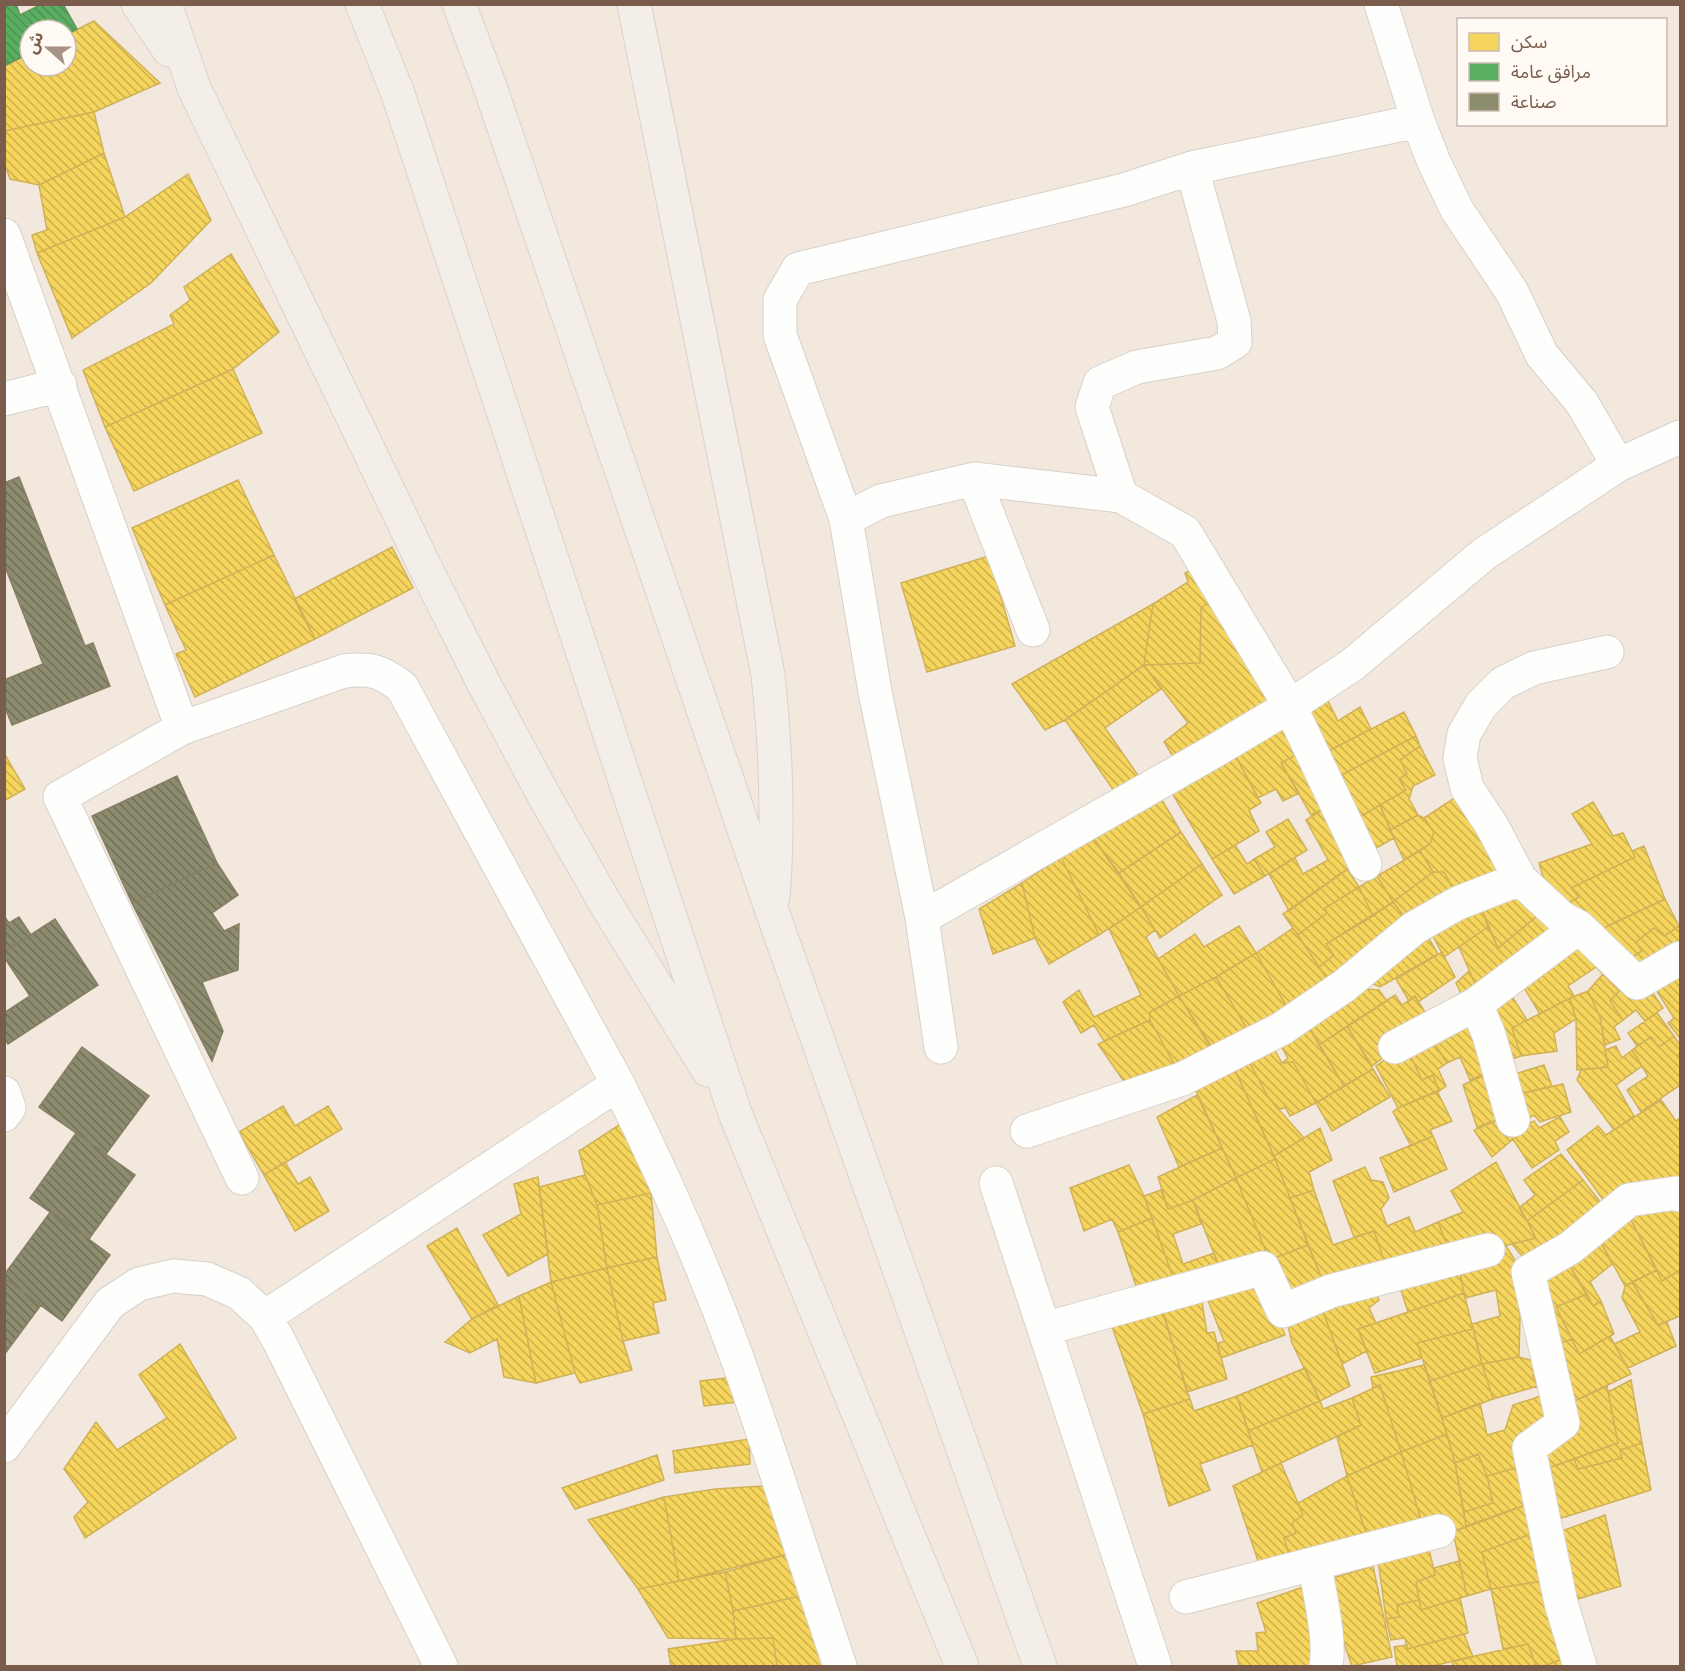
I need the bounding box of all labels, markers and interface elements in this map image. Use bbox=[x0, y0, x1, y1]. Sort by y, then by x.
north arrow bbox=[18, 18, 78, 78]
legend bbox=[1457, 18, 1667, 126]
text: ش bbox=[22, 29, 47, 56]
text: سكن bbox=[1511, 31, 1547, 53]
text: مرافق عامة bbox=[1511, 61, 1591, 83]
text: صناعة bbox=[1511, 91, 1556, 112]

